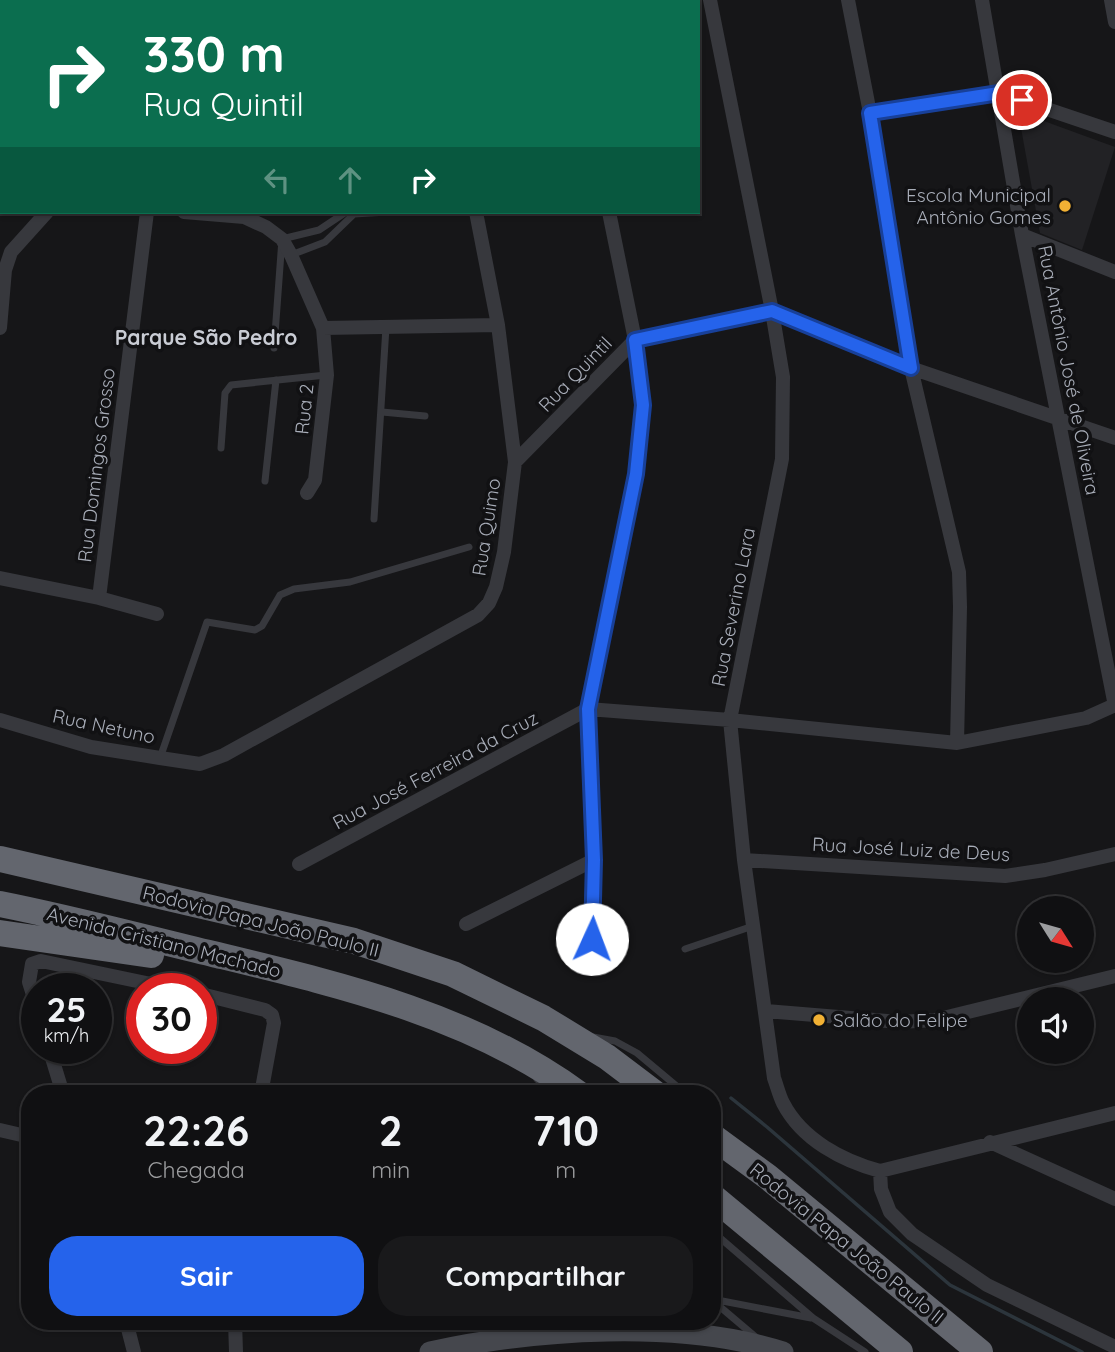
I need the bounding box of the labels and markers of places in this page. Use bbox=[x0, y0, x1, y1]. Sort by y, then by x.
pin bbox=[992, 70, 1052, 130]
place label: Escola Municipal Antônio Gomes bbox=[906, 183, 1051, 229]
marker: Escola Municipal Antônio Gomes bbox=[1057, 198, 1073, 214]
place label: Salão do Felipe bbox=[833, 1008, 968, 1032]
marker: Salão do Felipe bbox=[811, 1012, 827, 1028]

